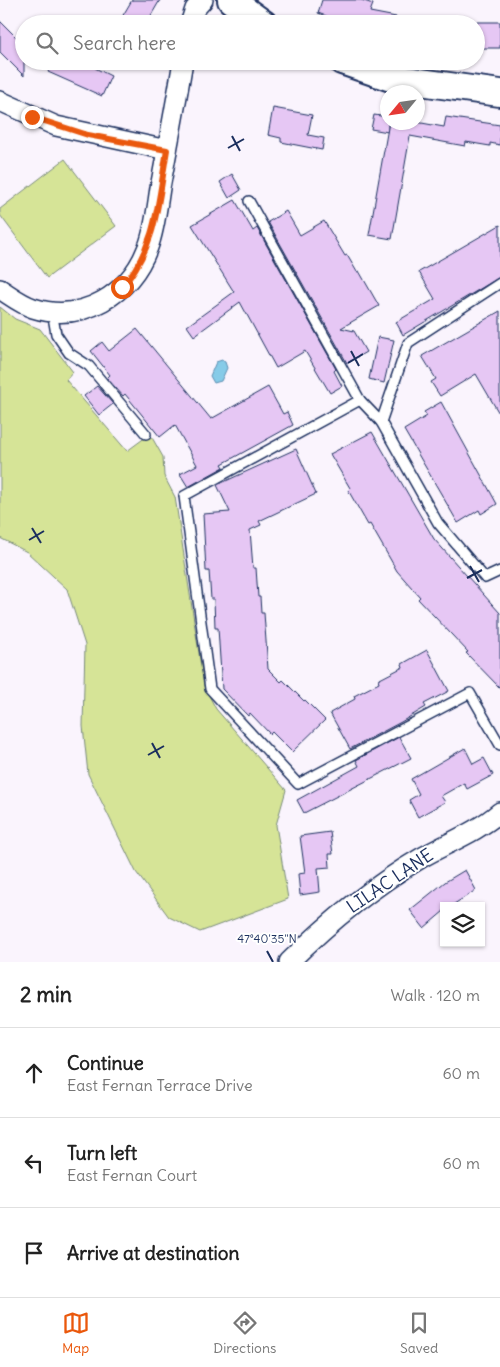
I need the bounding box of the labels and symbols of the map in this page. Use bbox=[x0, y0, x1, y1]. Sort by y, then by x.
north arrow bbox=[380, 85, 425, 130]
route end bbox=[21, 106, 44, 129]
route start bbox=[111, 276, 134, 299]
street label: LILAC LANE bbox=[342, 843, 437, 918]
text: 47°40'35"N bbox=[237, 931, 297, 946]

